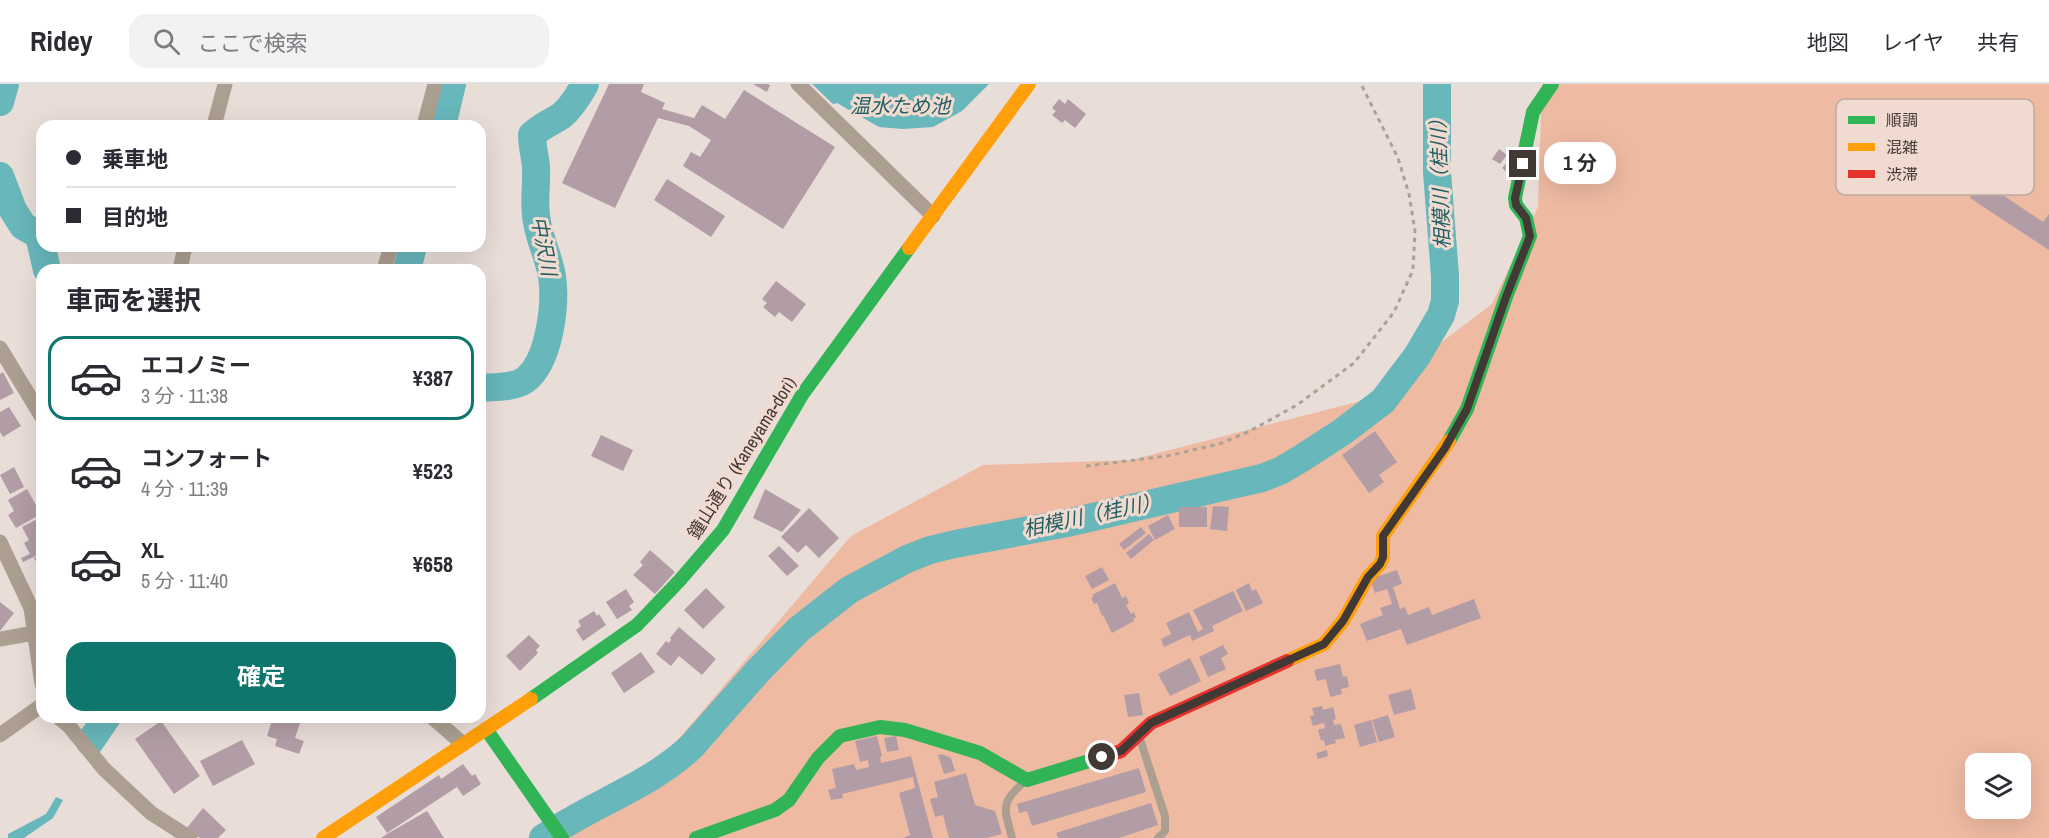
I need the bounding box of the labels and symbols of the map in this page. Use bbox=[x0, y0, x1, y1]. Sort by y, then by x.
water label: 温水ため池 bbox=[850, 92, 952, 119]
legend bbox=[1836, 99, 2034, 195]
water label: 相模川（桂川） bbox=[1424, 109, 1455, 249]
text: 順調 bbox=[1886, 109, 1918, 131]
text: 混雑 bbox=[1886, 136, 1918, 158]
callout: 1 分 bbox=[1544, 143, 1616, 185]
route end bbox=[1509, 150, 1536, 177]
text: 渋滞 bbox=[1886, 163, 1918, 185]
water label: 中沢川 bbox=[526, 214, 564, 280]
street label: 鐘山通り (Kaneyama-dori) bbox=[681, 372, 802, 544]
water label: 相模川（桂川） bbox=[1021, 487, 1163, 542]
route start bbox=[1088, 743, 1115, 770]

